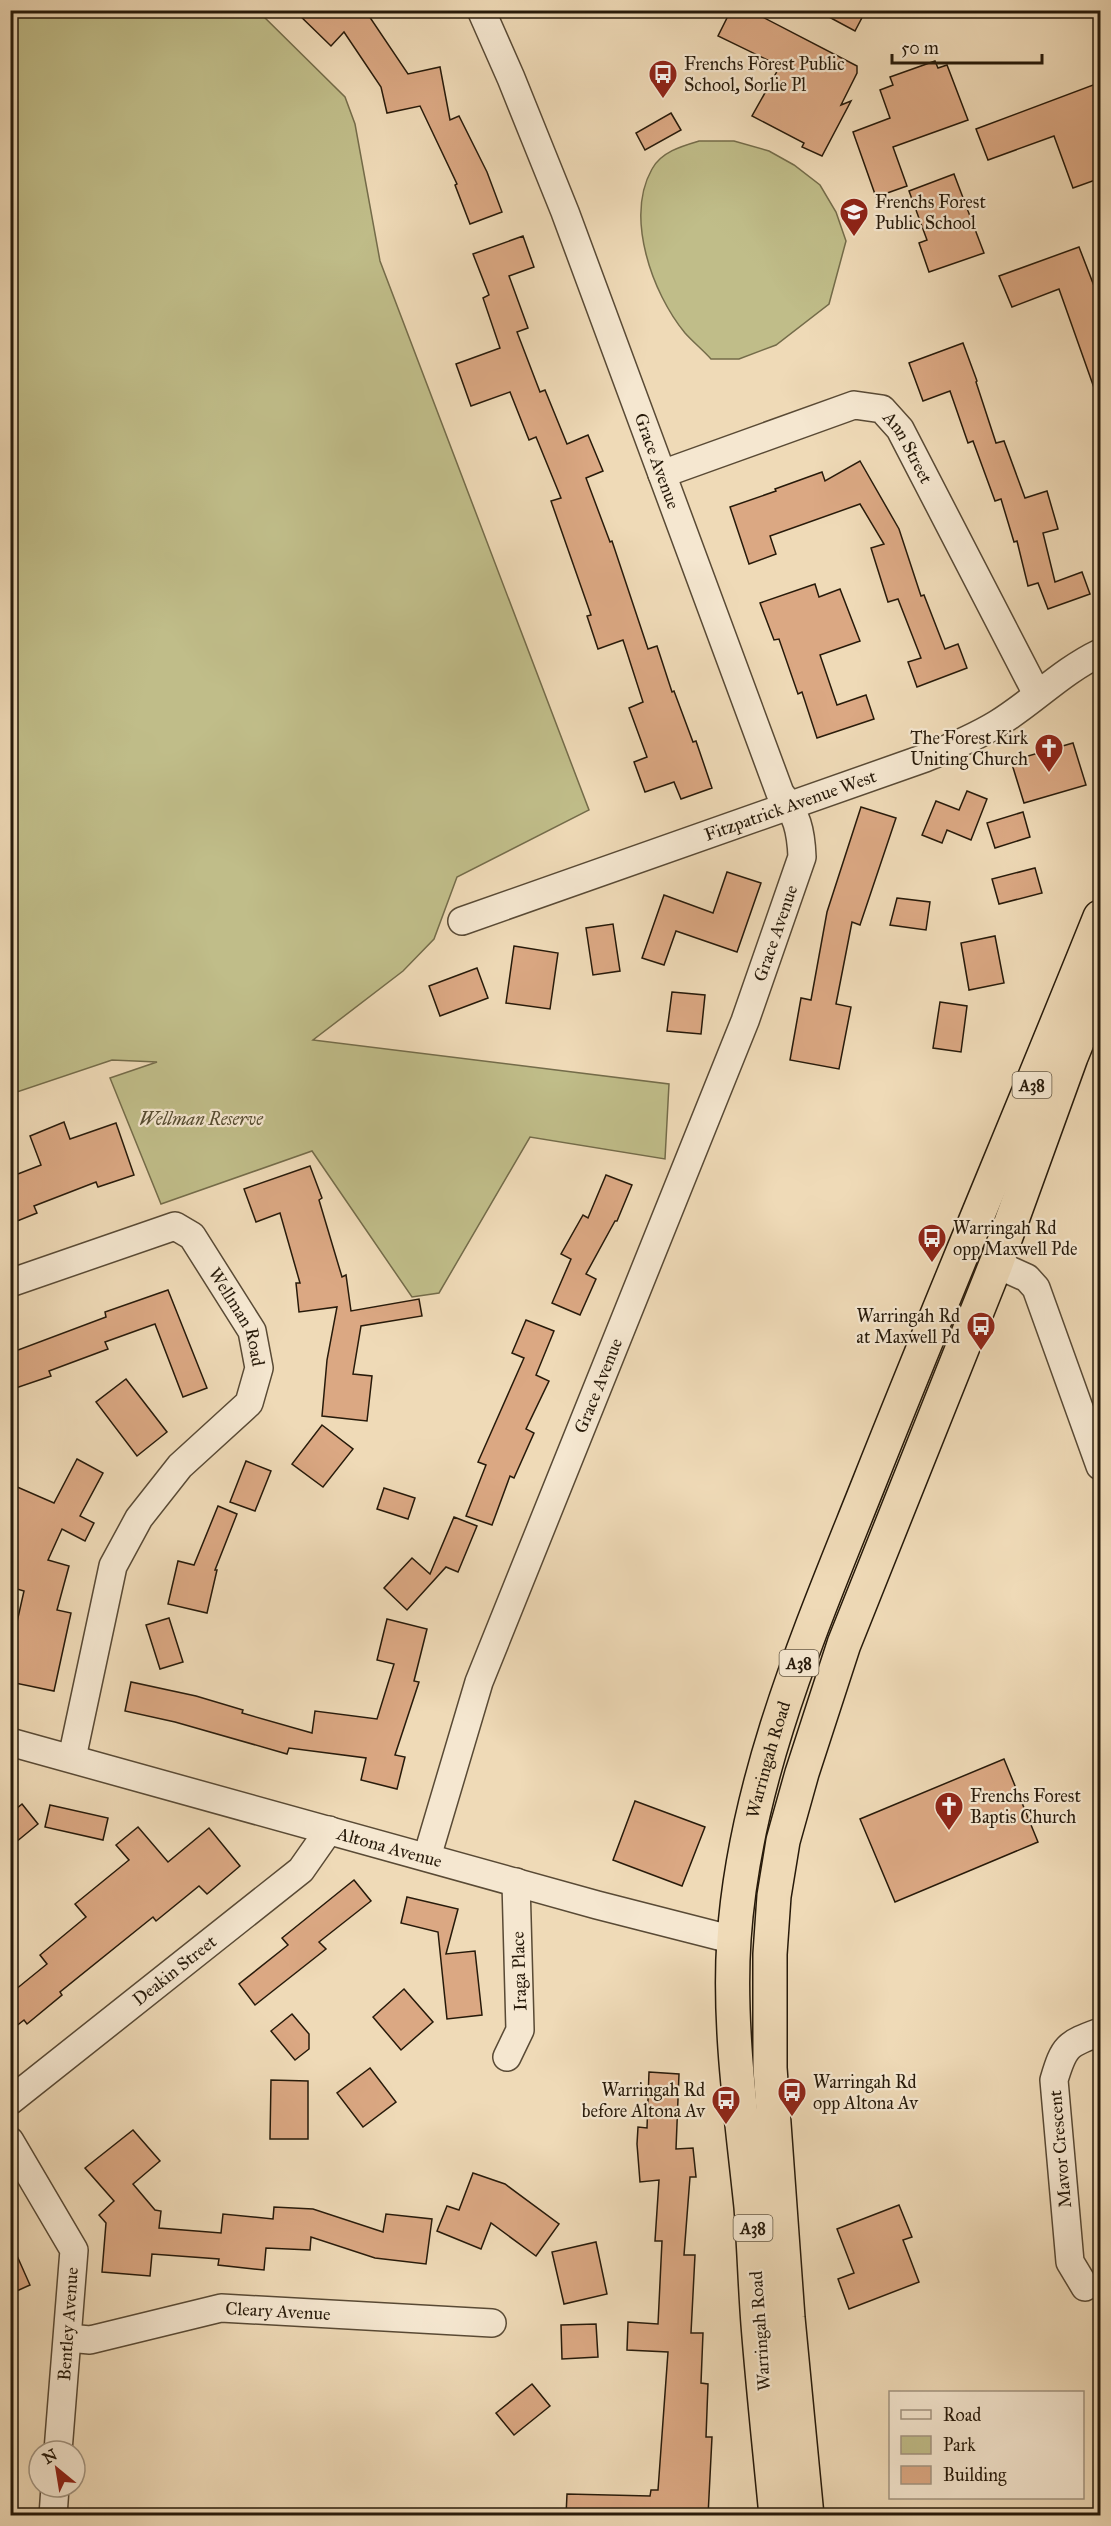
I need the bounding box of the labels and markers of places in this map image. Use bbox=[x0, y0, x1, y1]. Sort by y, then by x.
place label: Frenchs Forest Public School, Sorlie Pl bbox=[684, 53, 845, 96]
bus stop icon: Frenchs Forest Public School, Sorlie Pl bbox=[647, 58, 679, 100]
place label: Frenchs Forest Public School bbox=[875, 191, 986, 234]
school or university icon: Frenchs Forest Public School bbox=[838, 196, 870, 238]
place label: The Forest Kirk Uniting Church bbox=[910, 727, 1029, 771]
church icon: The Forest Kirk Uniting Church bbox=[1033, 732, 1065, 774]
place label: Warringah Rd opp Maxwell Pde bbox=[953, 1217, 1077, 1260]
bus stop icon: Warringah Rd opp Maxwell Pde bbox=[916, 1222, 948, 1264]
place label: Warringah Rd at Maxwell Pd bbox=[856, 1305, 960, 1348]
bus stop icon: Warringah Rd at Maxwell Pd bbox=[965, 1310, 997, 1352]
place label: Frenchs Forest Baptis Church bbox=[970, 1785, 1081, 1828]
church icon: Frenchs Forest Baptis Church bbox=[933, 1790, 965, 1832]
place label: Warringah Rd opp Altona Av bbox=[813, 2071, 919, 2114]
bus stop icon: Warringah Rd opp Altona Av bbox=[776, 2076, 808, 2118]
place label: Warringah Rd before Altona Av bbox=[582, 2079, 706, 2122]
bus stop icon: Warringah Rd before Altona Av bbox=[710, 2084, 742, 2126]

